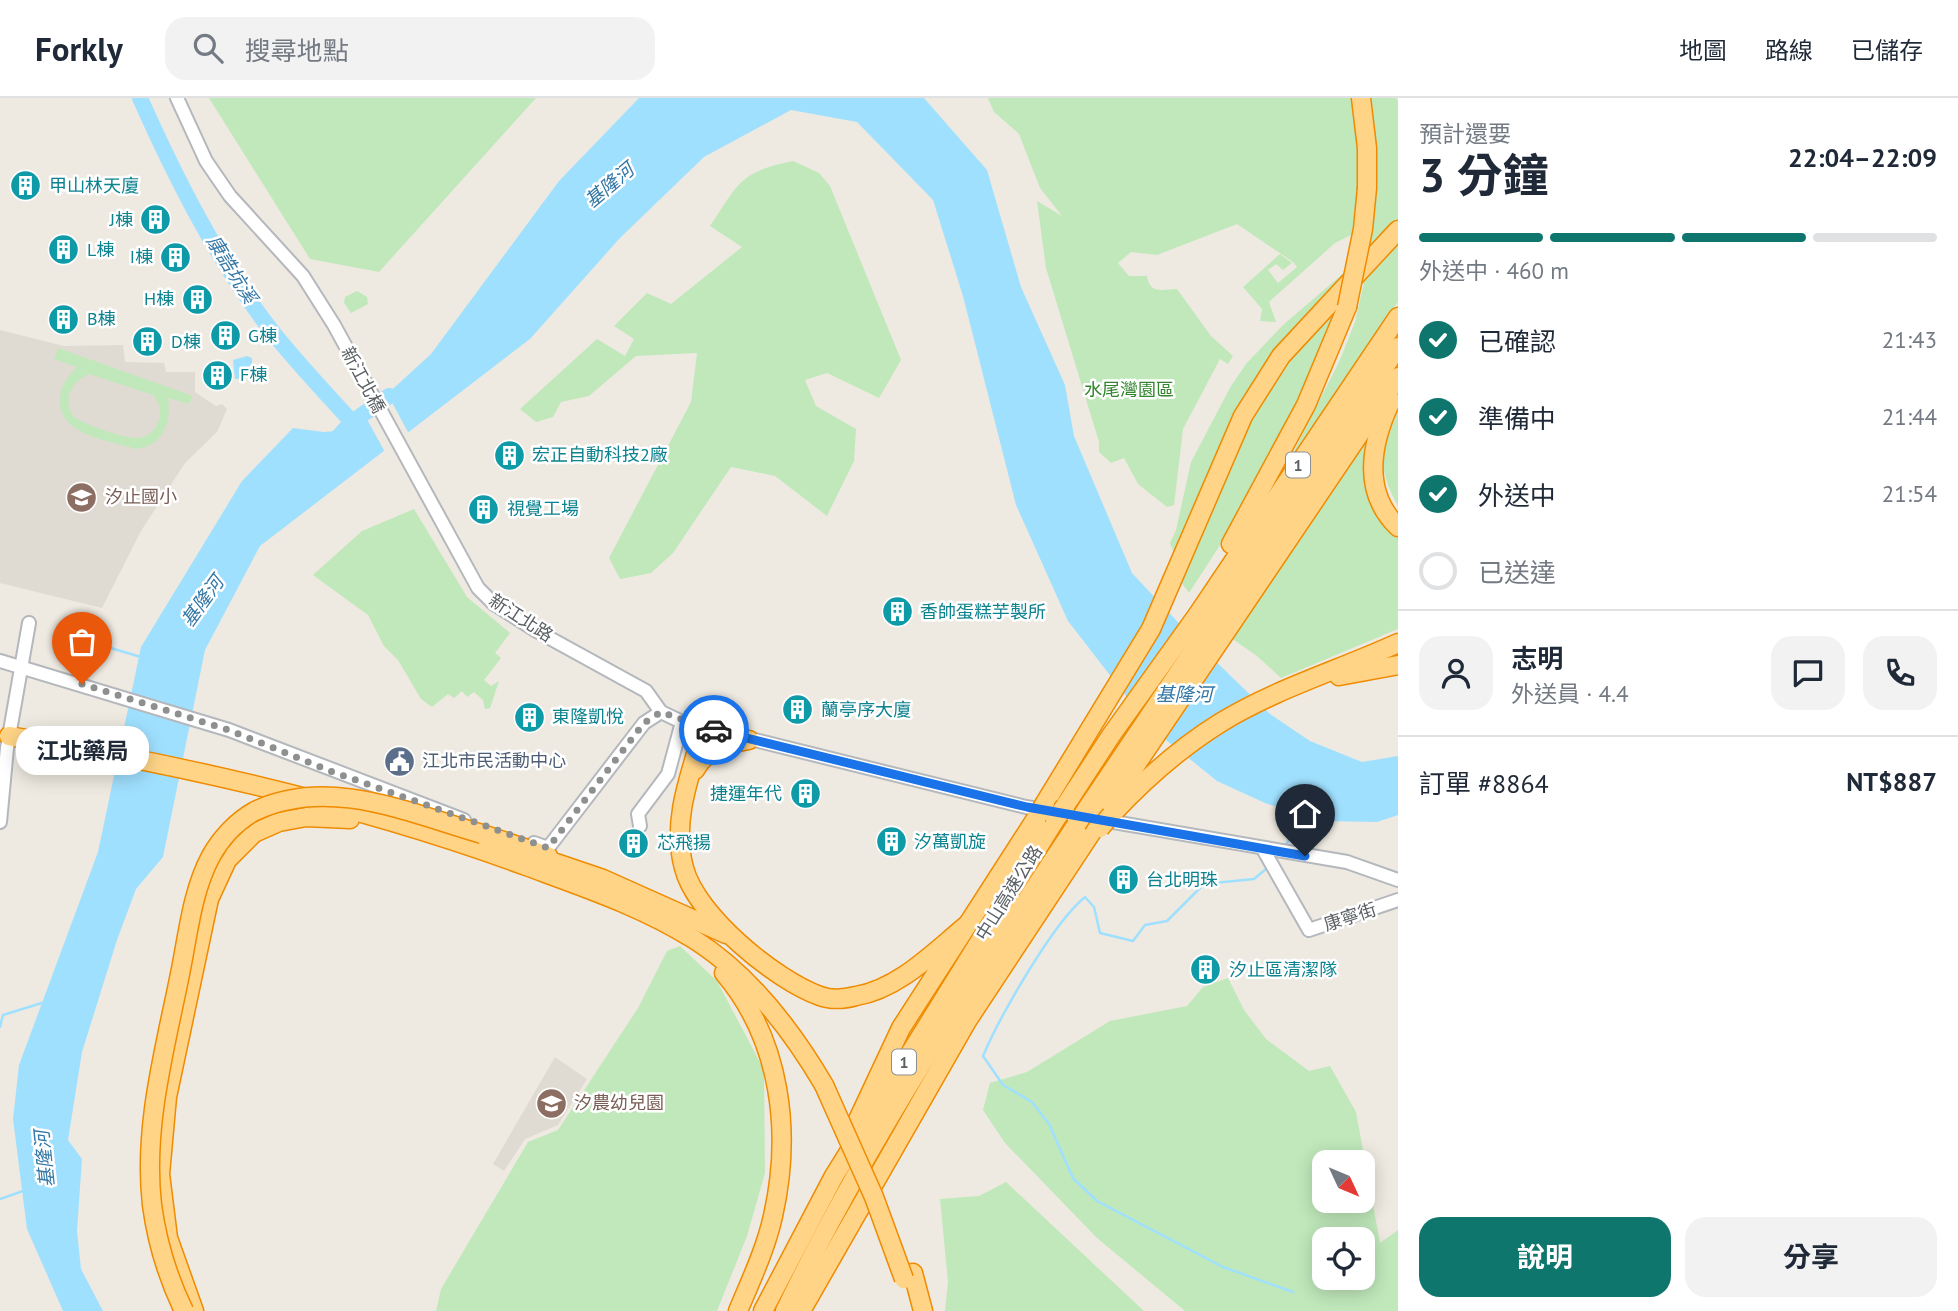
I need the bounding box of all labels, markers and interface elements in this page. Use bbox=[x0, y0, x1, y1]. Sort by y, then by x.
search box bbox=[165, 17, 655, 80]
text: Forkly bbox=[35, 27, 123, 70]
icon: search bbox=[189, 29, 227, 67]
text: 搜尋地點 bbox=[245, 34, 349, 67]
text: 地圖 bbox=[1679, 35, 1727, 66]
text: 路線 bbox=[1765, 35, 1813, 66]
text: 已儲存 bbox=[1851, 35, 1923, 66]
text: 預計還要 bbox=[1419, 119, 1511, 148]
text: 22:04–22:09 bbox=[1788, 141, 1937, 174]
text: 3 分鐘 bbox=[1419, 145, 1549, 205]
water label: 基隆河 bbox=[579, 155, 642, 213]
building icon: 甲山林天廈 bbox=[9, 169, 43, 203]
place label: 甲山林天廈 bbox=[49, 174, 139, 197]
building icon: J棟 bbox=[139, 203, 173, 237]
place label: J棟 bbox=[109, 208, 133, 231]
water label: 康誥坑溪 bbox=[202, 230, 264, 310]
building icon: L棟 bbox=[47, 233, 81, 267]
place label: L棟 bbox=[87, 238, 114, 261]
building icon: I棟 bbox=[159, 240, 193, 274]
place label: I棟 bbox=[130, 245, 153, 268]
text: 外送中 · 460 m bbox=[1419, 256, 1569, 285]
building icon: H棟 bbox=[180, 282, 214, 316]
place label: H棟 bbox=[144, 287, 174, 310]
building icon: B棟 bbox=[47, 302, 81, 336]
place label: B棟 bbox=[87, 307, 116, 330]
building icon: G棟 bbox=[208, 319, 242, 353]
icon: check bbox=[1419, 321, 1457, 359]
place label: G棟 bbox=[248, 324, 277, 347]
building icon: D棟 bbox=[131, 325, 165, 359]
text: 已確認 bbox=[1478, 325, 1556, 358]
text: 21:43 bbox=[1882, 325, 1937, 354]
place label: D棟 bbox=[171, 330, 201, 353]
street label: 新江北橋 bbox=[336, 343, 390, 417]
building icon: F棟 bbox=[200, 358, 234, 392]
place label: F棟 bbox=[240, 363, 267, 386]
park label: 水尾灣園區 bbox=[1084, 378, 1174, 401]
icon: check bbox=[1419, 398, 1457, 436]
text: 準備中 bbox=[1478, 402, 1556, 435]
text: 21:44 bbox=[1882, 402, 1937, 431]
building icon: 宏正自動科技2廠 bbox=[492, 438, 526, 472]
place label: 宏正自動科技2廠 bbox=[532, 443, 668, 466]
road number: 1 bbox=[1286, 452, 1310, 478]
icon: check bbox=[1419, 475, 1457, 513]
text: 外送中 bbox=[1478, 479, 1556, 512]
text: 21:54 bbox=[1882, 479, 1937, 508]
school or university icon: 汐止國小 bbox=[65, 480, 99, 514]
place label: 汐止國小 bbox=[105, 485, 177, 508]
building icon: 視覺工場 bbox=[467, 492, 501, 526]
place label: 視覺工場 bbox=[507, 497, 579, 520]
text: 已送達 bbox=[1478, 556, 1556, 589]
water label: 基隆河 bbox=[176, 568, 231, 631]
street label: 新江北路 bbox=[485, 588, 558, 647]
building icon: 香帥蛋糕芋製所 bbox=[880, 595, 914, 629]
place label: 香帥蛋糕芋製所 bbox=[920, 600, 1046, 623]
pin bbox=[52, 612, 112, 684]
icon: bag bbox=[63, 623, 101, 661]
button: person bbox=[1419, 636, 1493, 710]
button: chat bbox=[1771, 636, 1845, 710]
button: phone bbox=[1863, 636, 1937, 710]
text: 志明 bbox=[1511, 642, 1563, 675]
text: 外送員 · 4.4 bbox=[1511, 679, 1628, 708]
water label: 基隆河 bbox=[1155, 682, 1216, 706]
building icon: 蘭亭序大廈 bbox=[781, 693, 815, 727]
courier bbox=[679, 695, 749, 765]
place label: 蘭亭序大廈 bbox=[821, 698, 911, 721]
building icon: 東隆凱悅 bbox=[512, 700, 546, 734]
place label: 東隆凱悅 bbox=[552, 705, 624, 728]
icon: car bbox=[695, 711, 733, 749]
callout: 江北藥局 bbox=[15, 726, 148, 775]
text: 江北藥局 bbox=[37, 736, 129, 765]
public building icon: 江北市民活動中心 bbox=[382, 744, 416, 778]
place label: 江北市民活動中心 bbox=[422, 749, 566, 772]
text: NT$887 bbox=[1846, 765, 1937, 798]
text: 訂單 #8864 bbox=[1419, 767, 1549, 800]
building icon: 捷運年代 bbox=[788, 777, 822, 811]
place label: 捷運年代 bbox=[710, 782, 782, 805]
pin bbox=[1275, 784, 1335, 856]
icon: home bbox=[1286, 795, 1324, 833]
building icon: 汐萬凱旋 bbox=[874, 825, 908, 859]
building icon: 芯飛揚 bbox=[617, 826, 651, 860]
place label: 汐萬凱旋 bbox=[914, 830, 986, 853]
place label: 芯飛揚 bbox=[657, 831, 711, 854]
street label: 中山高速公路 bbox=[970, 841, 1047, 945]
building icon: 台北明珠 bbox=[1106, 863, 1140, 897]
place label: 台北明珠 bbox=[1146, 868, 1218, 891]
street label: 康寧街 bbox=[1321, 897, 1379, 936]
building icon: 汐止區清潔隊 bbox=[1189, 953, 1223, 987]
place label: 汐止區清潔隊 bbox=[1229, 958, 1337, 981]
road number: 1 bbox=[892, 1050, 916, 1074]
school or university icon: 汐農幼兒園 bbox=[534, 1086, 568, 1120]
place label: 汐農幼兒園 bbox=[574, 1091, 664, 1114]
water label: 基隆河 bbox=[29, 1125, 59, 1189]
north arrow bbox=[1312, 1150, 1376, 1213]
map controls bbox=[1312, 1150, 1375, 1290]
button: 說明 bbox=[1419, 1217, 1671, 1297]
button: 分享 bbox=[1685, 1217, 1937, 1297]
button: locate bbox=[1312, 1227, 1375, 1290]

